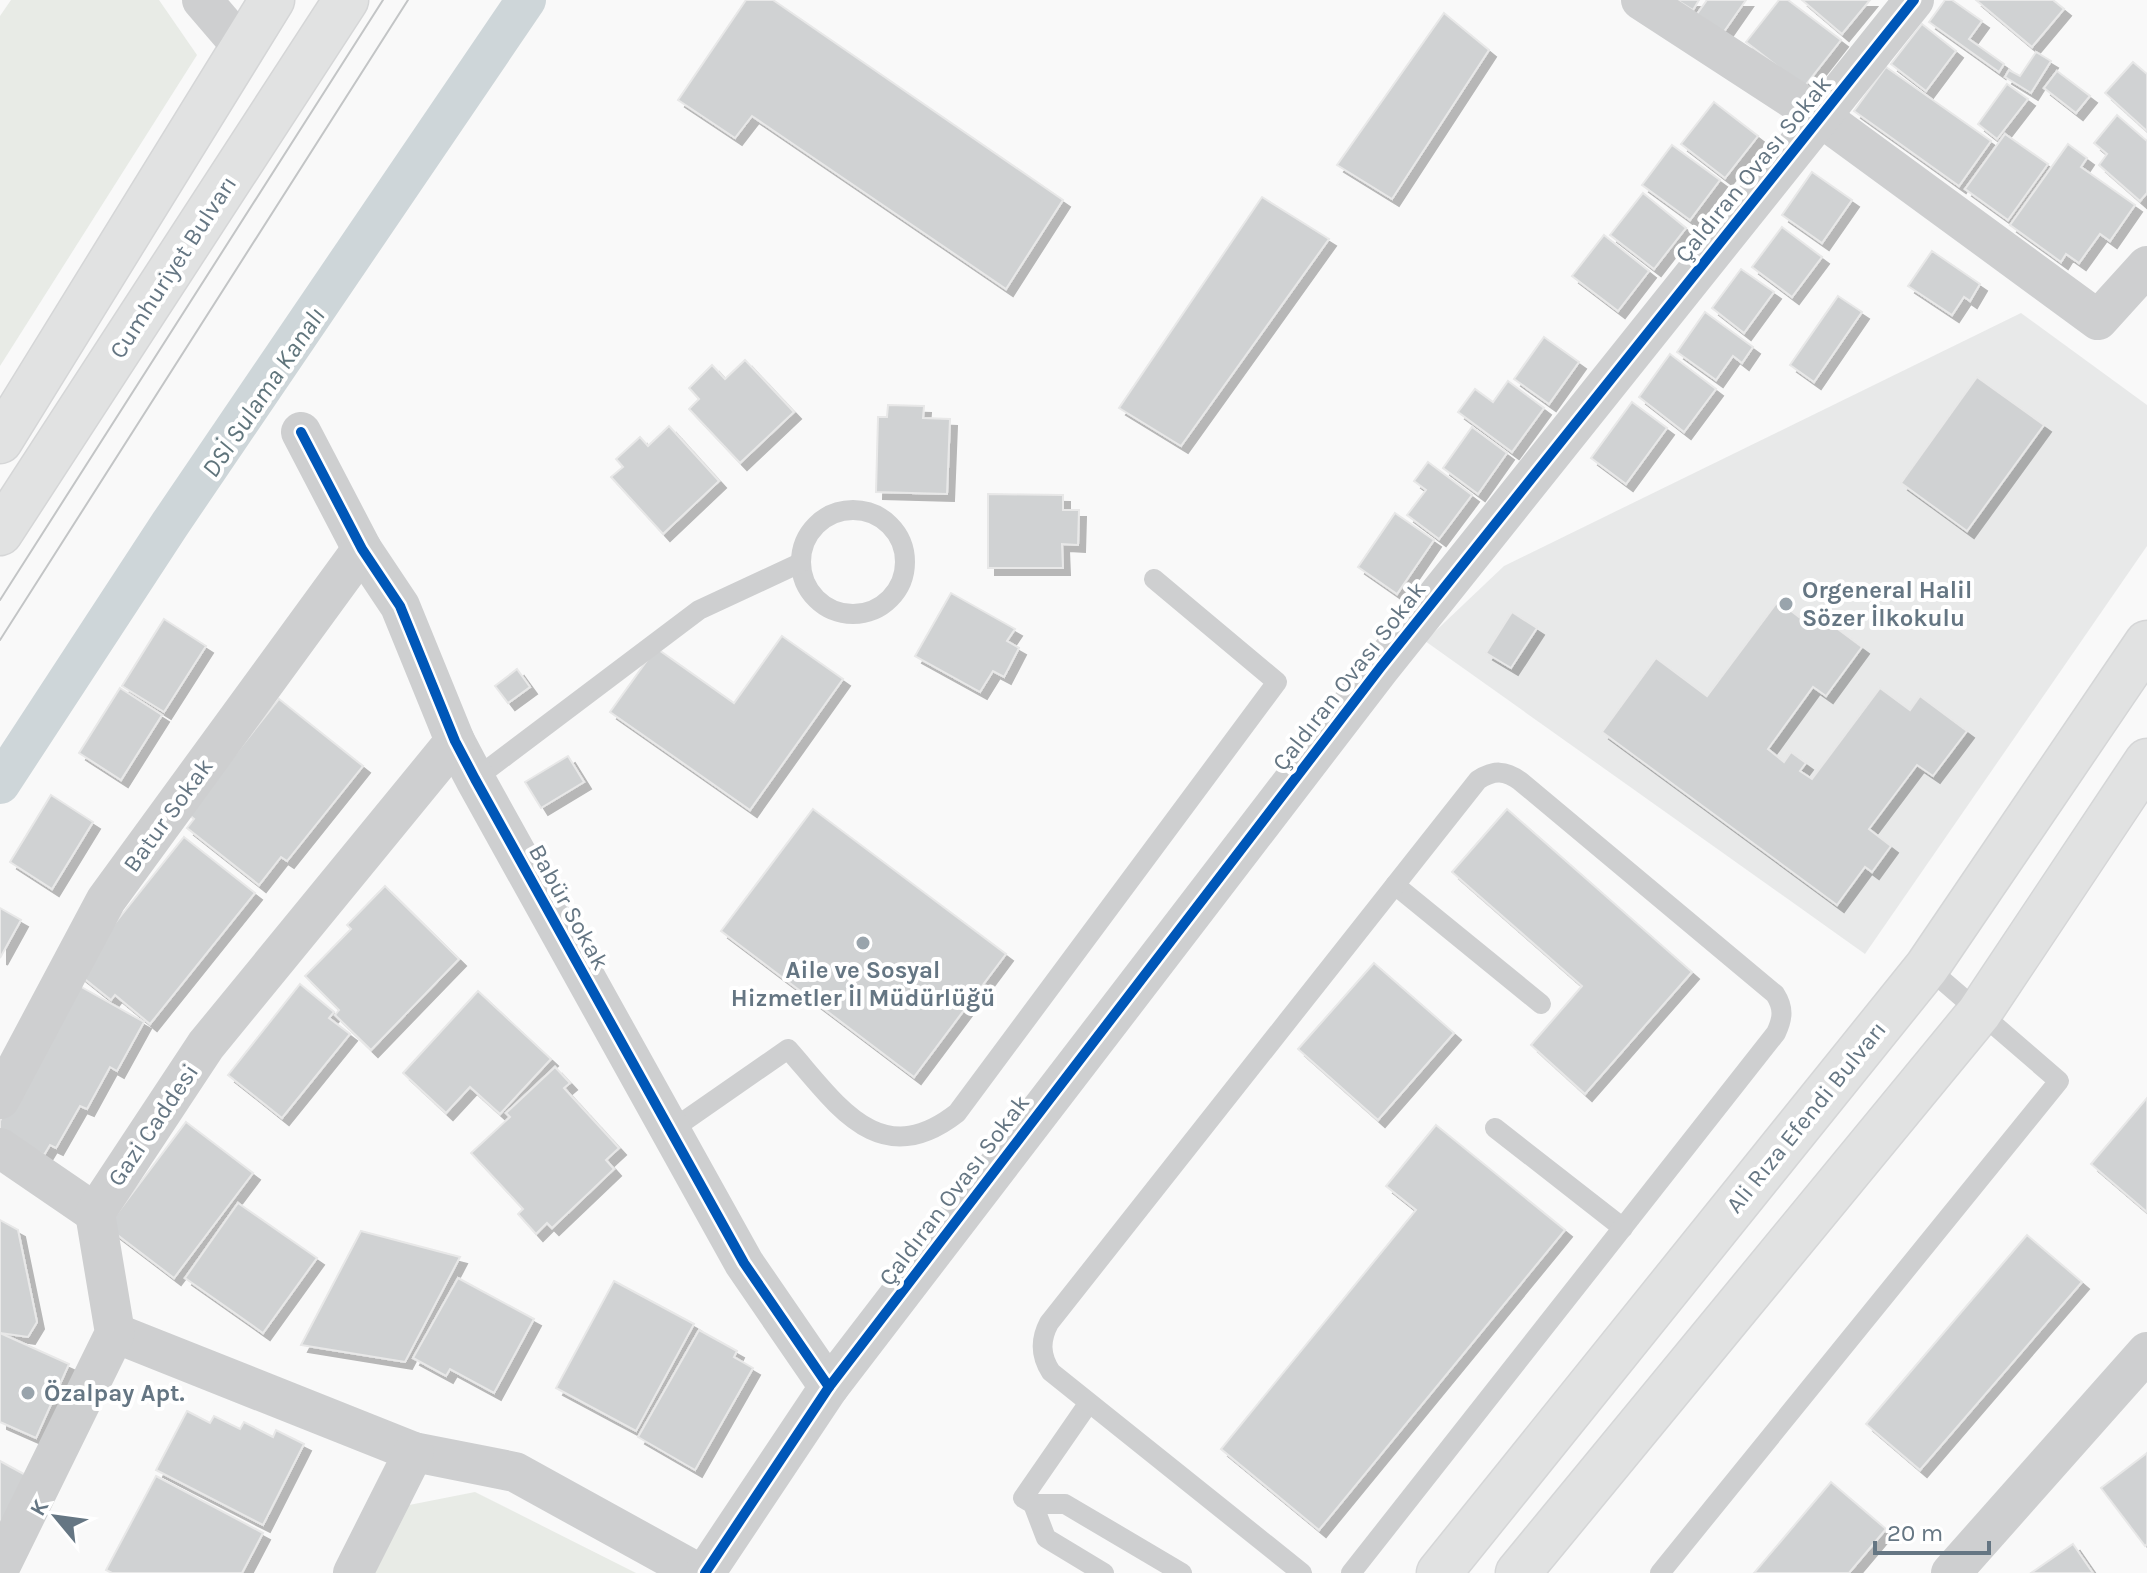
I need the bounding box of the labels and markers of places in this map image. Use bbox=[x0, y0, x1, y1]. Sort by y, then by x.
place label: Orgeneral Halil Sözer İlkokulu bbox=[1802, 576, 1972, 632]
marker: Orgeneral Halil Sözer İlkokulu bbox=[1777, 595, 1795, 613]
marker: Aile ve Sosyal Hizmetler İl Müdürlüğü bbox=[854, 934, 872, 952]
place label: Aile ve Sosyal Hizmetler İl Müdürlüğü bbox=[731, 956, 995, 1012]
place label: Özalpay Apt. bbox=[44, 1379, 185, 1407]
marker: Özalpay Apt. bbox=[19, 1384, 37, 1402]

